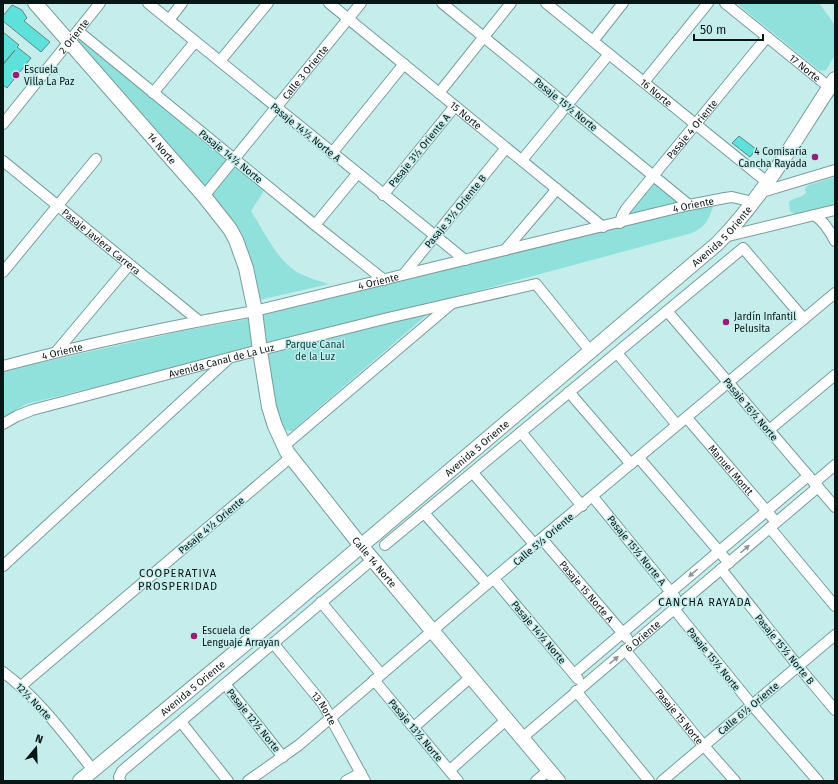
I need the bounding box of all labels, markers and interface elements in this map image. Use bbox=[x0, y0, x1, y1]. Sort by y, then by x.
scale bar bbox=[694, 16, 763, 42]
street label: 2 Oriente bbox=[57, 17, 92, 56]
text: 50 m bbox=[700, 23, 726, 37]
street label: Calle 3 Oriente bbox=[280, 43, 331, 102]
street label: 17 Norte bbox=[786, 52, 823, 85]
place label: Escuela Villa La Paz bbox=[24, 64, 75, 88]
marker: Escuela Villa La Paz bbox=[11, 70, 21, 80]
street label: Pasaje 15½ Norte bbox=[531, 76, 599, 134]
street label: 16 Norte bbox=[637, 77, 674, 110]
street label: Pasaje 4 Oriente bbox=[665, 97, 720, 162]
street label: 15 Norte bbox=[447, 99, 484, 132]
street label: Pasaje 14½ Norte A bbox=[268, 101, 343, 165]
street label: Pasaje 3½ Oriente A bbox=[387, 111, 453, 190]
street label: Pasaje 14½ Norte bbox=[196, 127, 265, 186]
street label: 14 Norte bbox=[144, 131, 178, 167]
place label: 4 Comisaría Cancha Rayada bbox=[739, 145, 807, 170]
marker: 4 Comisaría Cancha Rayada bbox=[810, 152, 820, 162]
street label: Pasaje 3½ Oriente B bbox=[423, 173, 489, 251]
street label: 4 Oriente bbox=[672, 195, 715, 216]
street label: Avenida 5 Oriente bbox=[690, 204, 755, 270]
street label: Pasaje Javiera Carrera bbox=[59, 207, 142, 278]
street label: 4 Oriente bbox=[357, 271, 400, 293]
place label: Jardín Infantil Pelusita bbox=[734, 310, 796, 335]
marker: Jardín Infantil Pelusita bbox=[721, 317, 731, 327]
park label: Parque Canal de la Luz bbox=[285, 339, 345, 363]
street label: 4 Oriente bbox=[41, 341, 84, 363]
street label: Avenida Canal de La Luz bbox=[167, 342, 276, 381]
street label: Pasaje 16½ Norte bbox=[720, 376, 780, 444]
street label: Avenida 5 Oriente bbox=[443, 418, 512, 479]
street label: Manuel Montt bbox=[705, 443, 756, 498]
street label: Pasaje 4½ Oriente bbox=[176, 495, 247, 557]
street label: Calle 5½ Oriente bbox=[511, 511, 576, 569]
street label: Pasaje 15½ Norte A bbox=[604, 513, 668, 588]
street label: Calle 14 Norte bbox=[349, 535, 399, 590]
one-way arrow bbox=[740, 545, 750, 554]
street label: Pasaje 15 Norte A bbox=[556, 559, 616, 625]
district label: COOPERATIVA PROSPERIDAD bbox=[138, 567, 218, 593]
one-way arrow bbox=[687, 569, 698, 578]
district label: CANCHA RAYADA bbox=[658, 596, 752, 609]
street label: Pasaje 14½ Norte bbox=[508, 599, 568, 667]
street label: Pasaje 15½ Norte B bbox=[752, 612, 816, 687]
street label: 6 Oriente bbox=[623, 618, 663, 655]
place label: Escuela de Lenguaje Arrayan bbox=[202, 625, 280, 649]
street label: Pasaje 15½ Norte bbox=[684, 626, 742, 694]
marker: Escuela de Lenguaje Arrayan bbox=[189, 631, 199, 641]
one-way arrow bbox=[608, 655, 619, 664]
street label: Avenida 5 Oriente bbox=[158, 658, 228, 719]
street label: Calle 6½ Oriente bbox=[716, 680, 782, 738]
street label: 12½ Norte bbox=[13, 681, 54, 723]
street label: Pasaje 12½ Norte bbox=[224, 687, 282, 755]
street label: Pasaje 15 Norte bbox=[652, 687, 705, 747]
street label: 13 Norte bbox=[308, 690, 338, 727]
street label: Pasaje 13½ Norte bbox=[386, 697, 445, 764]
north arrow bbox=[16, 728, 56, 768]
text: N bbox=[34, 732, 45, 746]

